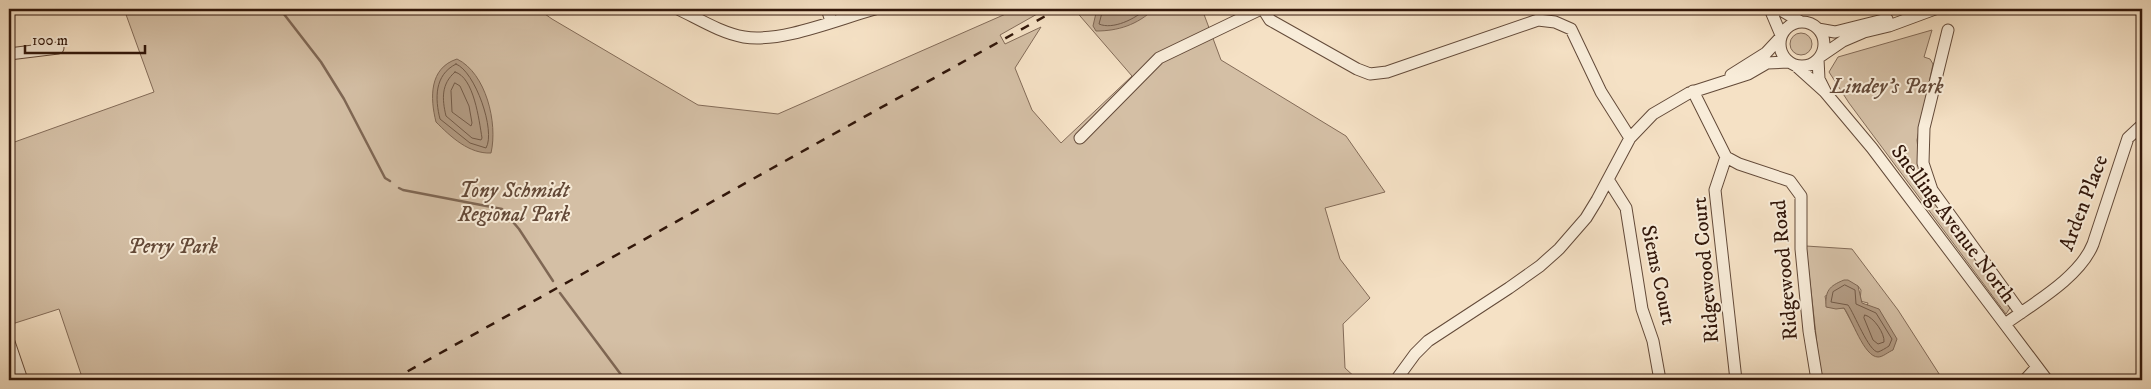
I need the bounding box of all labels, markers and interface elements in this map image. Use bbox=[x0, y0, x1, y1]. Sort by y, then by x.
scale bar bbox=[25, 22, 145, 54]
text: 100 m bbox=[32, 31, 68, 50]
park label: Lindey's Park bbox=[1829, 74, 1944, 100]
street label: Snelling Avenue North bbox=[1885, 140, 2021, 308]
street label: Arden Place bbox=[2054, 151, 2114, 255]
park label: Tony Schmidt Regional Park bbox=[457, 178, 571, 228]
street label: Ridgewood Court bbox=[1687, 196, 1725, 344]
street label: Ridgewood Road bbox=[1766, 198, 1804, 341]
street label: Siems Court bbox=[1635, 223, 1681, 328]
park label: Perry Park bbox=[128, 234, 218, 260]

